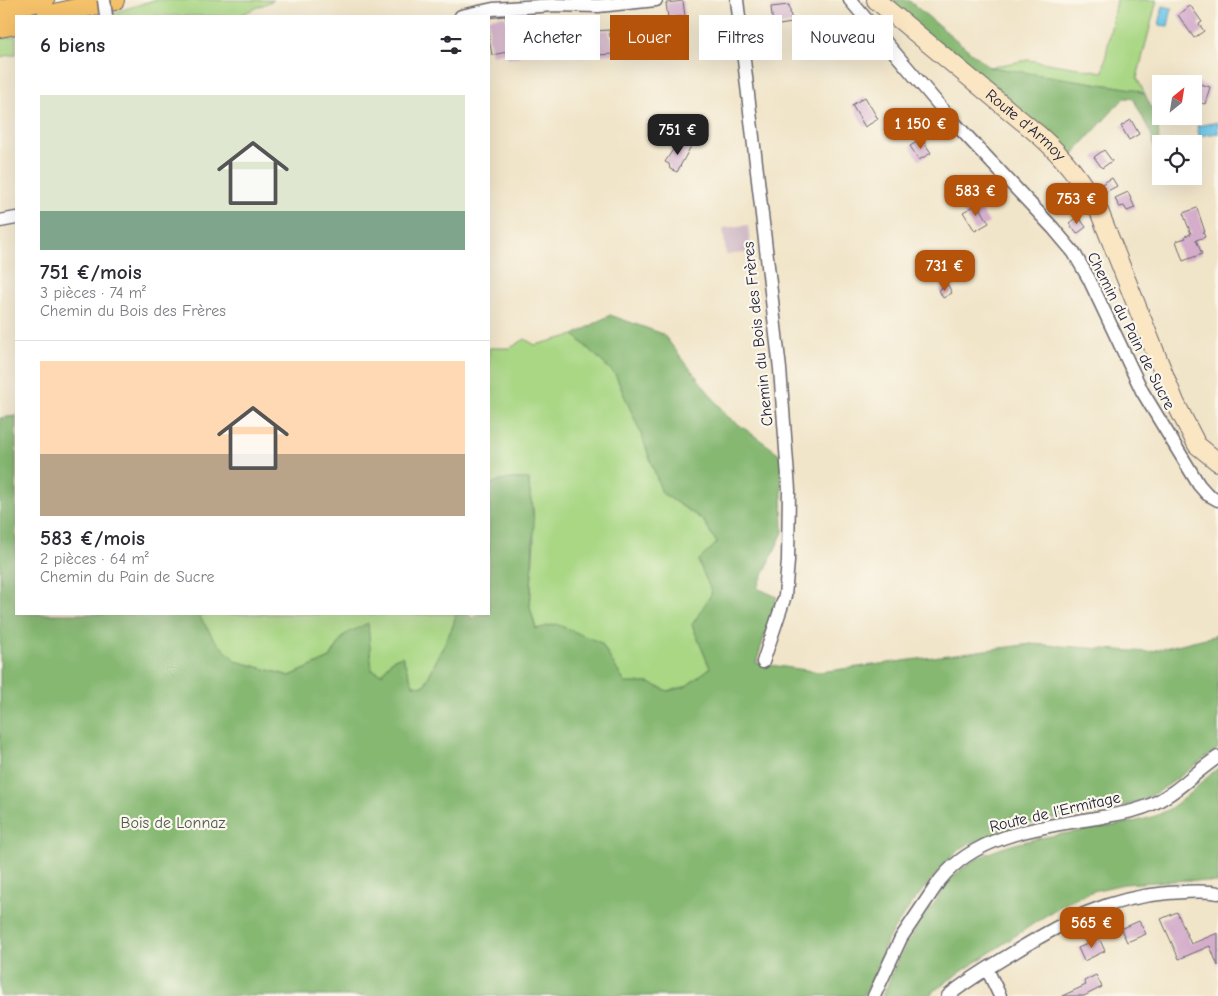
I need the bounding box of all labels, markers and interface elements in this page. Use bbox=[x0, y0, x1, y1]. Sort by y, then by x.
chip: Acheter bbox=[505, 15, 600, 60]
chip: Louer bbox=[610, 15, 689, 60]
chip: Filtres bbox=[699, 15, 782, 60]
chip: Nouveau bbox=[792, 15, 893, 60]
icon: filters bbox=[437, 31, 465, 59]
text: 6 biens bbox=[40, 33, 105, 57]
north arrow bbox=[1152, 75, 1202, 125]
map controls bbox=[1152, 75, 1202, 185]
street label: Route d'Armoy bbox=[982, 86, 1070, 165]
pin: 1 150 € bbox=[875, 108, 967, 150]
pin: 751 € bbox=[643, 114, 713, 156]
text: 1 150 € bbox=[895, 115, 947, 133]
text: 751 € bbox=[659, 121, 697, 139]
icon: home bbox=[208, 128, 298, 218]
button: locate bbox=[1152, 135, 1202, 185]
pin: 583 € bbox=[941, 174, 1011, 217]
text: 583 € bbox=[955, 182, 997, 200]
pin: 753 € bbox=[1042, 182, 1112, 225]
text: 753 € bbox=[1057, 190, 1097, 208]
street label: Chemin du Bois des Frères bbox=[739, 240, 777, 427]
street label: Chemin du Pain de Sucre bbox=[1083, 249, 1179, 413]
pin: 731 € bbox=[910, 250, 980, 292]
text: 731 € bbox=[926, 257, 964, 275]
text: 751 €/mois bbox=[40, 260, 142, 284]
text: 3 pièces · 74 m² bbox=[40, 284, 146, 302]
text: Chemin du Bois des Frères bbox=[40, 302, 226, 320]
icon: home bbox=[208, 393, 298, 483]
text: 583 €/mois bbox=[40, 526, 145, 550]
text: 2 pièces · 64 m² bbox=[40, 550, 149, 568]
text: Chemin du Pain de Sucre bbox=[40, 568, 214, 586]
street label: Route de l'Ermitage bbox=[988, 788, 1122, 836]
park label: Bois de Lonnaz bbox=[121, 814, 226, 832]
pin: 565 € bbox=[1057, 906, 1127, 949]
text: 565 € bbox=[1071, 914, 1113, 932]

